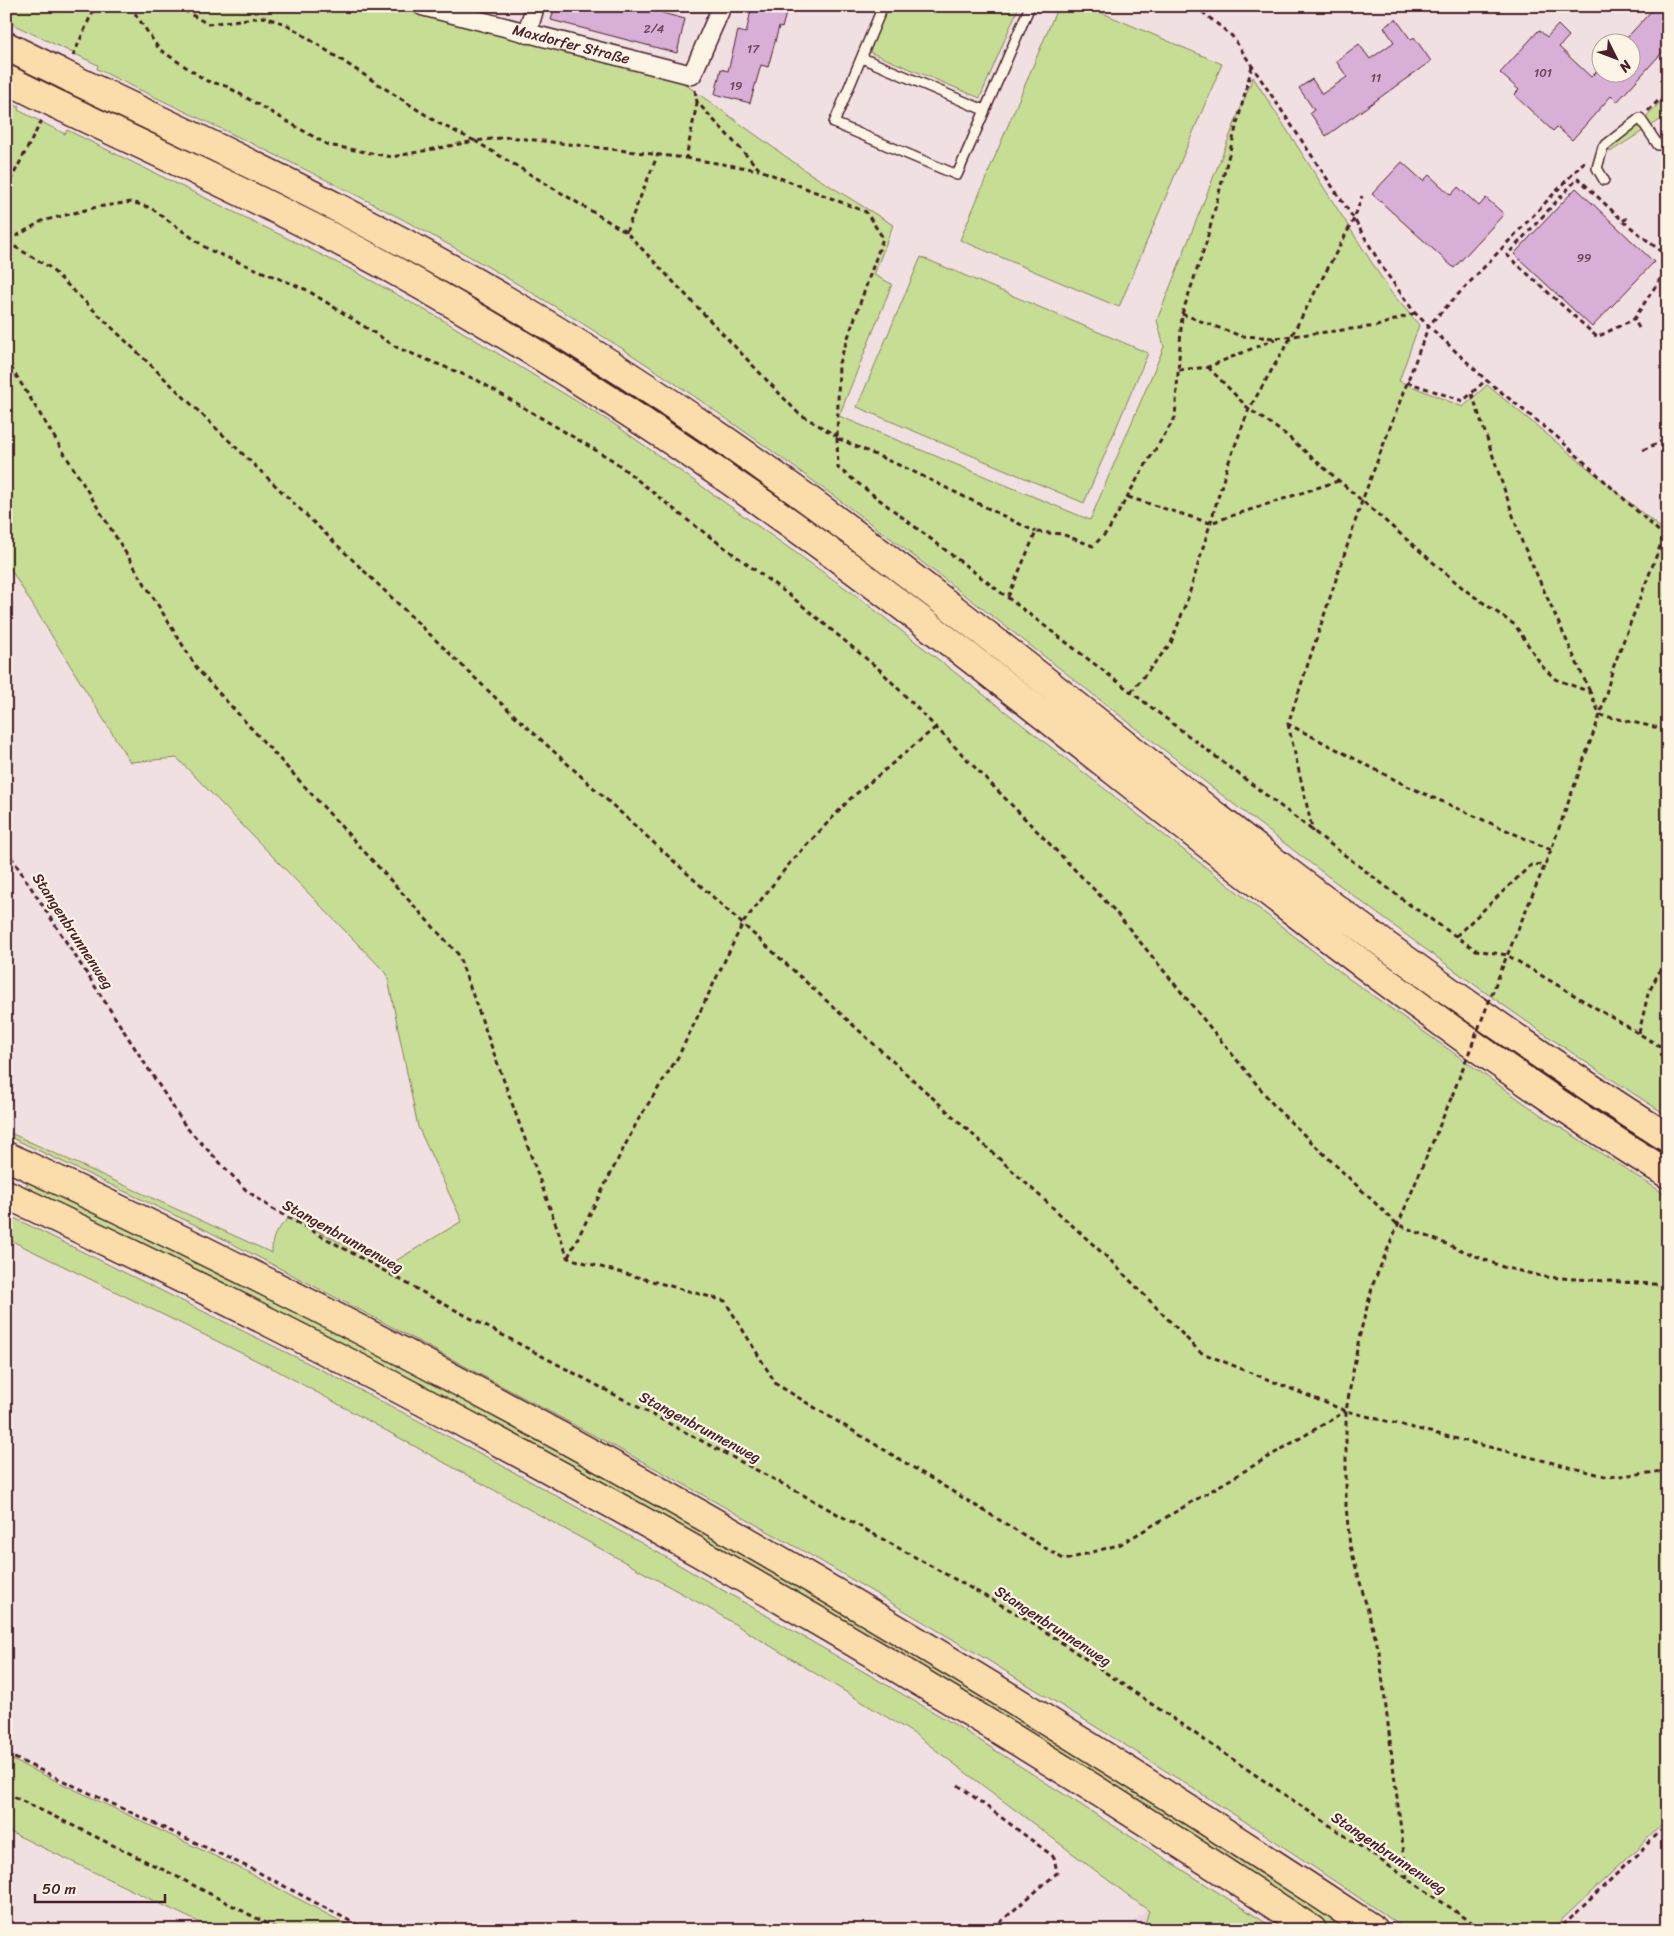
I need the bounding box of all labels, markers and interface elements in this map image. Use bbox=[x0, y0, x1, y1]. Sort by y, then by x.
street label: Maxdorfer Straße bbox=[510, 17, 633, 72]
house number: 2/4 bbox=[644, 18, 665, 40]
north arrow bbox=[1592, 32, 1642, 82]
house number: 17 bbox=[747, 38, 760, 60]
text: N bbox=[1613, 54, 1638, 79]
house number: 101 bbox=[1534, 62, 1552, 84]
house number: 11 bbox=[1371, 67, 1381, 89]
house number: 19 bbox=[730, 75, 742, 97]
house number: 99 bbox=[1577, 247, 1591, 269]
street label: Stangenbrunnenweg bbox=[25, 867, 121, 995]
street label: Stangenbrunnenweg bbox=[278, 1192, 409, 1280]
street label: Stangenbrunnenweg bbox=[634, 1384, 766, 1470]
street label: Stangenbrunnenweg bbox=[989, 1578, 1117, 1674]
street label: Stangenbrunnenweg bbox=[1326, 1805, 1453, 1902]
scale bar bbox=[35, 1871, 165, 1903]
text: 50 m bbox=[42, 1876, 77, 1902]

